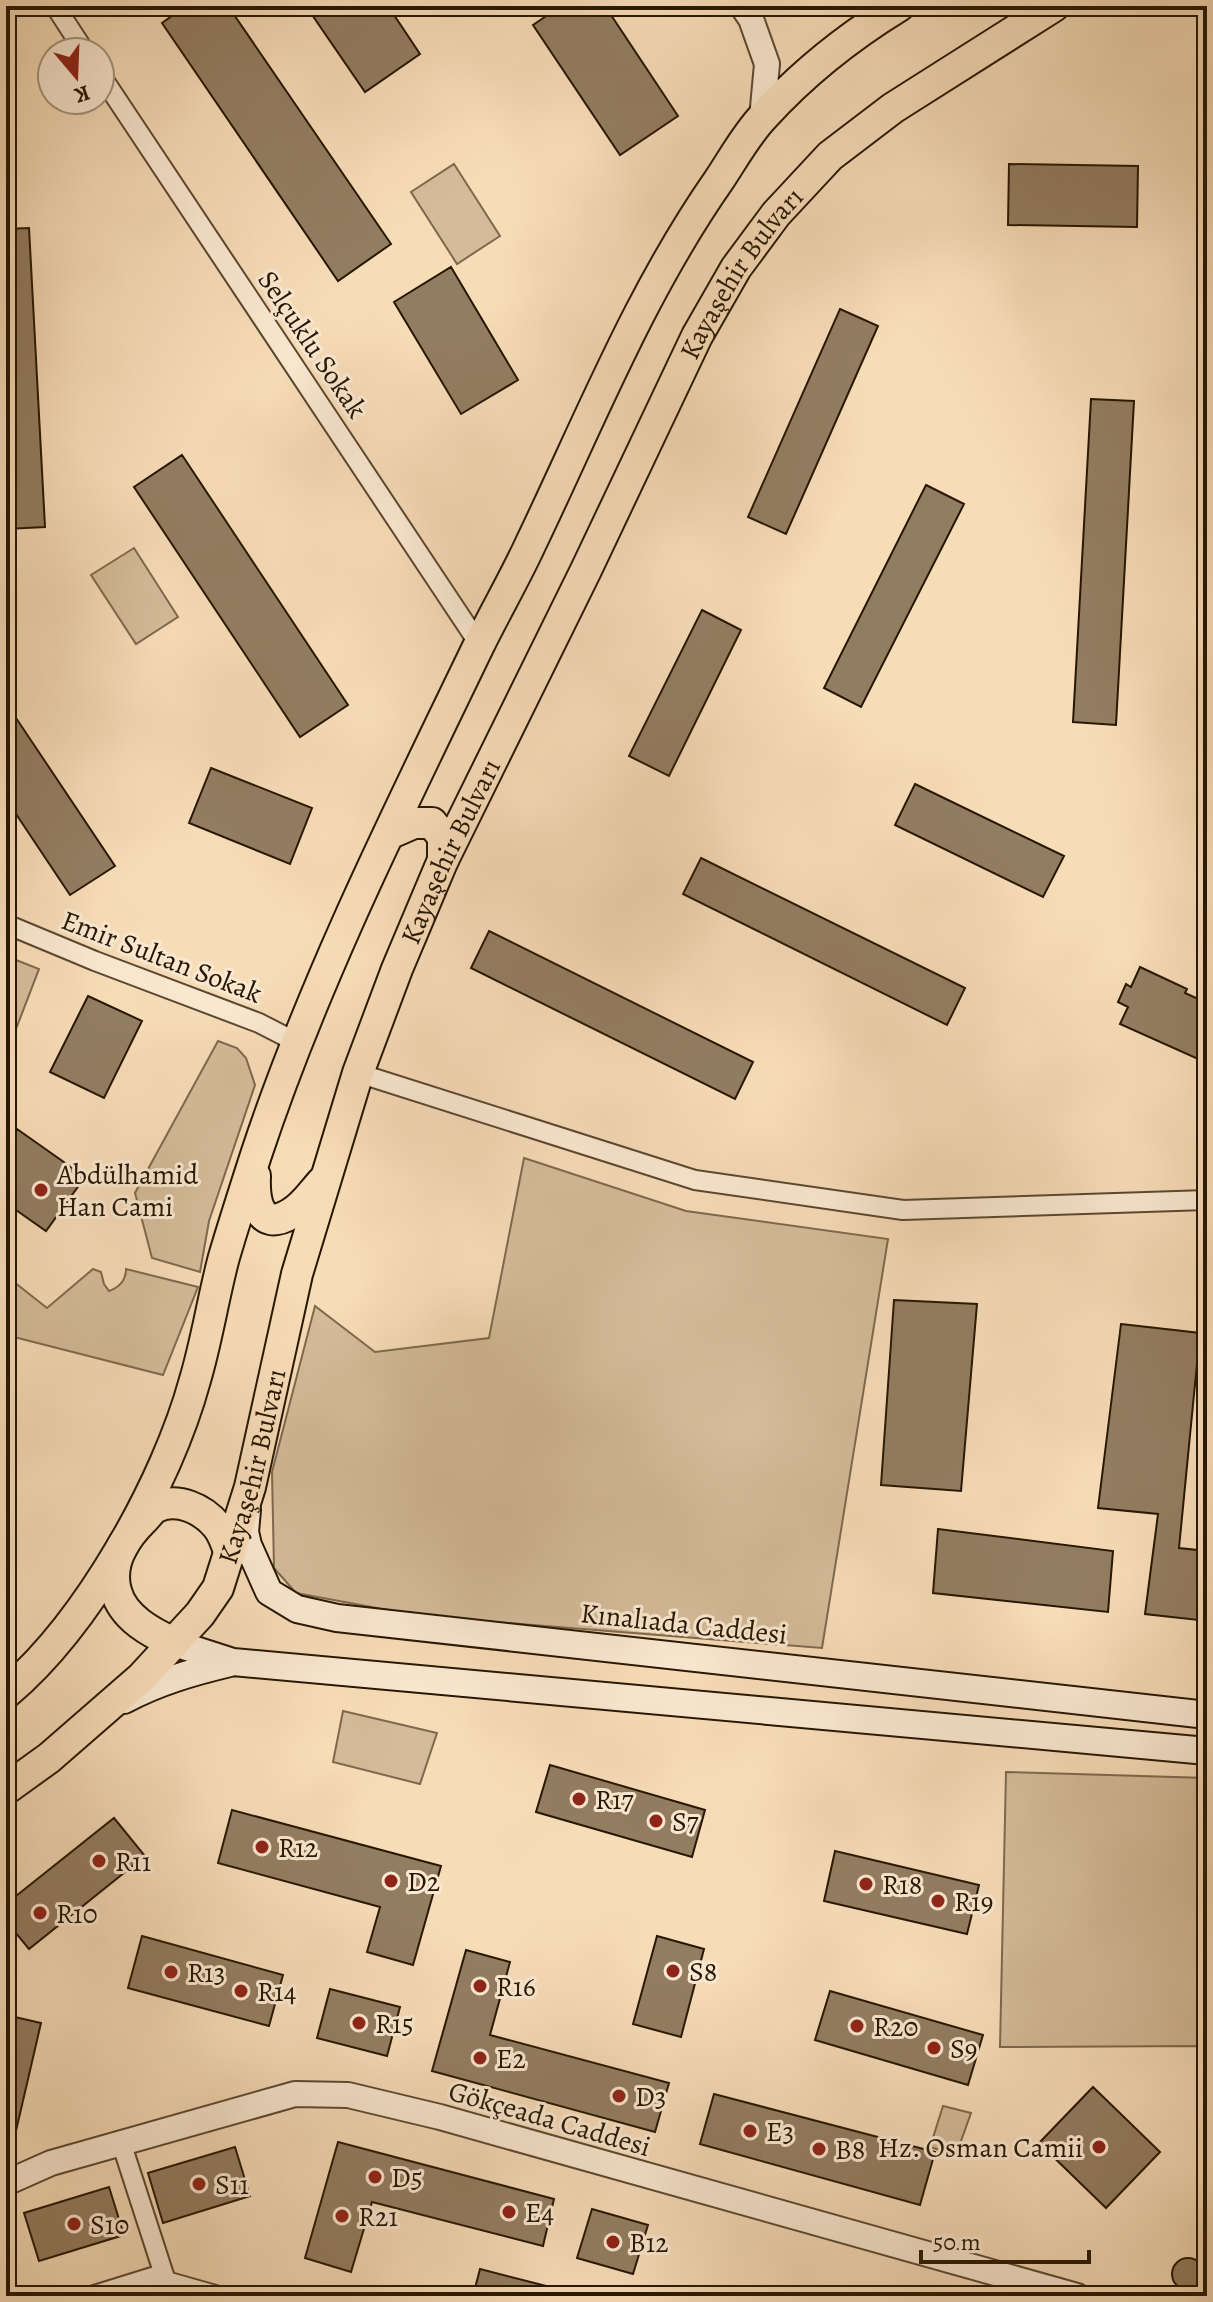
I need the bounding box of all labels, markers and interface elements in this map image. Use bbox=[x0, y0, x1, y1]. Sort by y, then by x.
north arrow bbox=[36, 36, 116, 116]
text: K bbox=[70, 77, 94, 111]
street label: Kayaşehir Bulvarı bbox=[671, 179, 812, 366]
street label: Selçuklu Sokak bbox=[249, 263, 376, 426]
street label: Kayaşehir Bulvarı bbox=[392, 752, 510, 950]
street label: Emir Sultan Sokak bbox=[56, 901, 267, 1013]
place label: Abdülhamid Han Cami bbox=[56, 1156, 199, 1226]
marker: Abdülhamid Han Cami bbox=[32, 1181, 50, 1199]
street label: Kayaşehir Bulvarı bbox=[209, 1365, 296, 1569]
street label: Kınalıada Caddesi bbox=[579, 1594, 789, 1654]
place label: R17 bbox=[595, 1781, 634, 1819]
marker: R17 bbox=[570, 1790, 588, 1808]
place label: S7 bbox=[672, 1803, 699, 1841]
marker: S7 bbox=[647, 1812, 665, 1830]
place label: R12 bbox=[278, 1829, 318, 1867]
marker: R12 bbox=[253, 1838, 271, 1856]
place label: R11 bbox=[115, 1843, 151, 1881]
marker: R11 bbox=[90, 1852, 108, 1870]
place label: D2 bbox=[407, 1863, 440, 1901]
place label: R18 bbox=[882, 1866, 922, 1904]
marker: D2 bbox=[382, 1872, 400, 1890]
marker: R18 bbox=[857, 1875, 875, 1893]
place label: R19 bbox=[954, 1883, 993, 1921]
marker: R19 bbox=[929, 1892, 947, 1910]
place label: R10 bbox=[56, 1895, 98, 1933]
marker: R10 bbox=[31, 1904, 49, 1922]
place label: S8 bbox=[689, 1953, 717, 1991]
place label: R13 bbox=[187, 1954, 225, 1992]
marker: S8 bbox=[664, 1962, 682, 1980]
marker: R13 bbox=[162, 1963, 180, 1981]
place label: R16 bbox=[496, 1968, 536, 2006]
place label: R14 bbox=[257, 1973, 296, 2011]
marker: R16 bbox=[471, 1977, 489, 1995]
marker: R14 bbox=[232, 1982, 250, 2000]
place label: R15 bbox=[375, 2005, 414, 2043]
place label: R20 bbox=[873, 2008, 918, 2046]
marker: R15 bbox=[350, 2014, 368, 2032]
marker: R20 bbox=[848, 2017, 866, 2035]
place label: S9 bbox=[950, 2030, 978, 2068]
marker: S9 bbox=[925, 2039, 943, 2057]
place label: E2 bbox=[496, 2040, 526, 2078]
marker: E2 bbox=[471, 2049, 489, 2067]
street label: Gökçeada Caddesi bbox=[444, 2072, 655, 2166]
place label: D3 bbox=[635, 2078, 666, 2116]
marker: D3 bbox=[610, 2087, 628, 2105]
place label: E3 bbox=[766, 2113, 794, 2151]
marker: E3 bbox=[741, 2122, 759, 2140]
place label: Hz. Osman Camii bbox=[878, 2129, 1083, 2167]
place label: B8 bbox=[835, 2131, 865, 2169]
marker: Hz. Osman Camii bbox=[1090, 2138, 1108, 2156]
marker: B8 bbox=[810, 2140, 828, 2158]
place label: D5 bbox=[391, 2159, 423, 2197]
place label: S11 bbox=[215, 2166, 249, 2204]
marker: D5 bbox=[366, 2168, 384, 2186]
marker: S11 bbox=[190, 2175, 208, 2193]
place label: E4 bbox=[525, 2194, 554, 2232]
place label: R21 bbox=[358, 2198, 398, 2236]
marker: E4 bbox=[500, 2203, 518, 2221]
place label: S10 bbox=[90, 2206, 129, 2244]
marker: R21 bbox=[333, 2207, 351, 2225]
scale bar bbox=[921, 2214, 1089, 2264]
marker: S10 bbox=[65, 2215, 83, 2233]
place label: B12 bbox=[629, 2224, 669, 2262]
text: 50 m bbox=[933, 2226, 981, 2258]
marker: B12 bbox=[604, 2233, 622, 2251]

